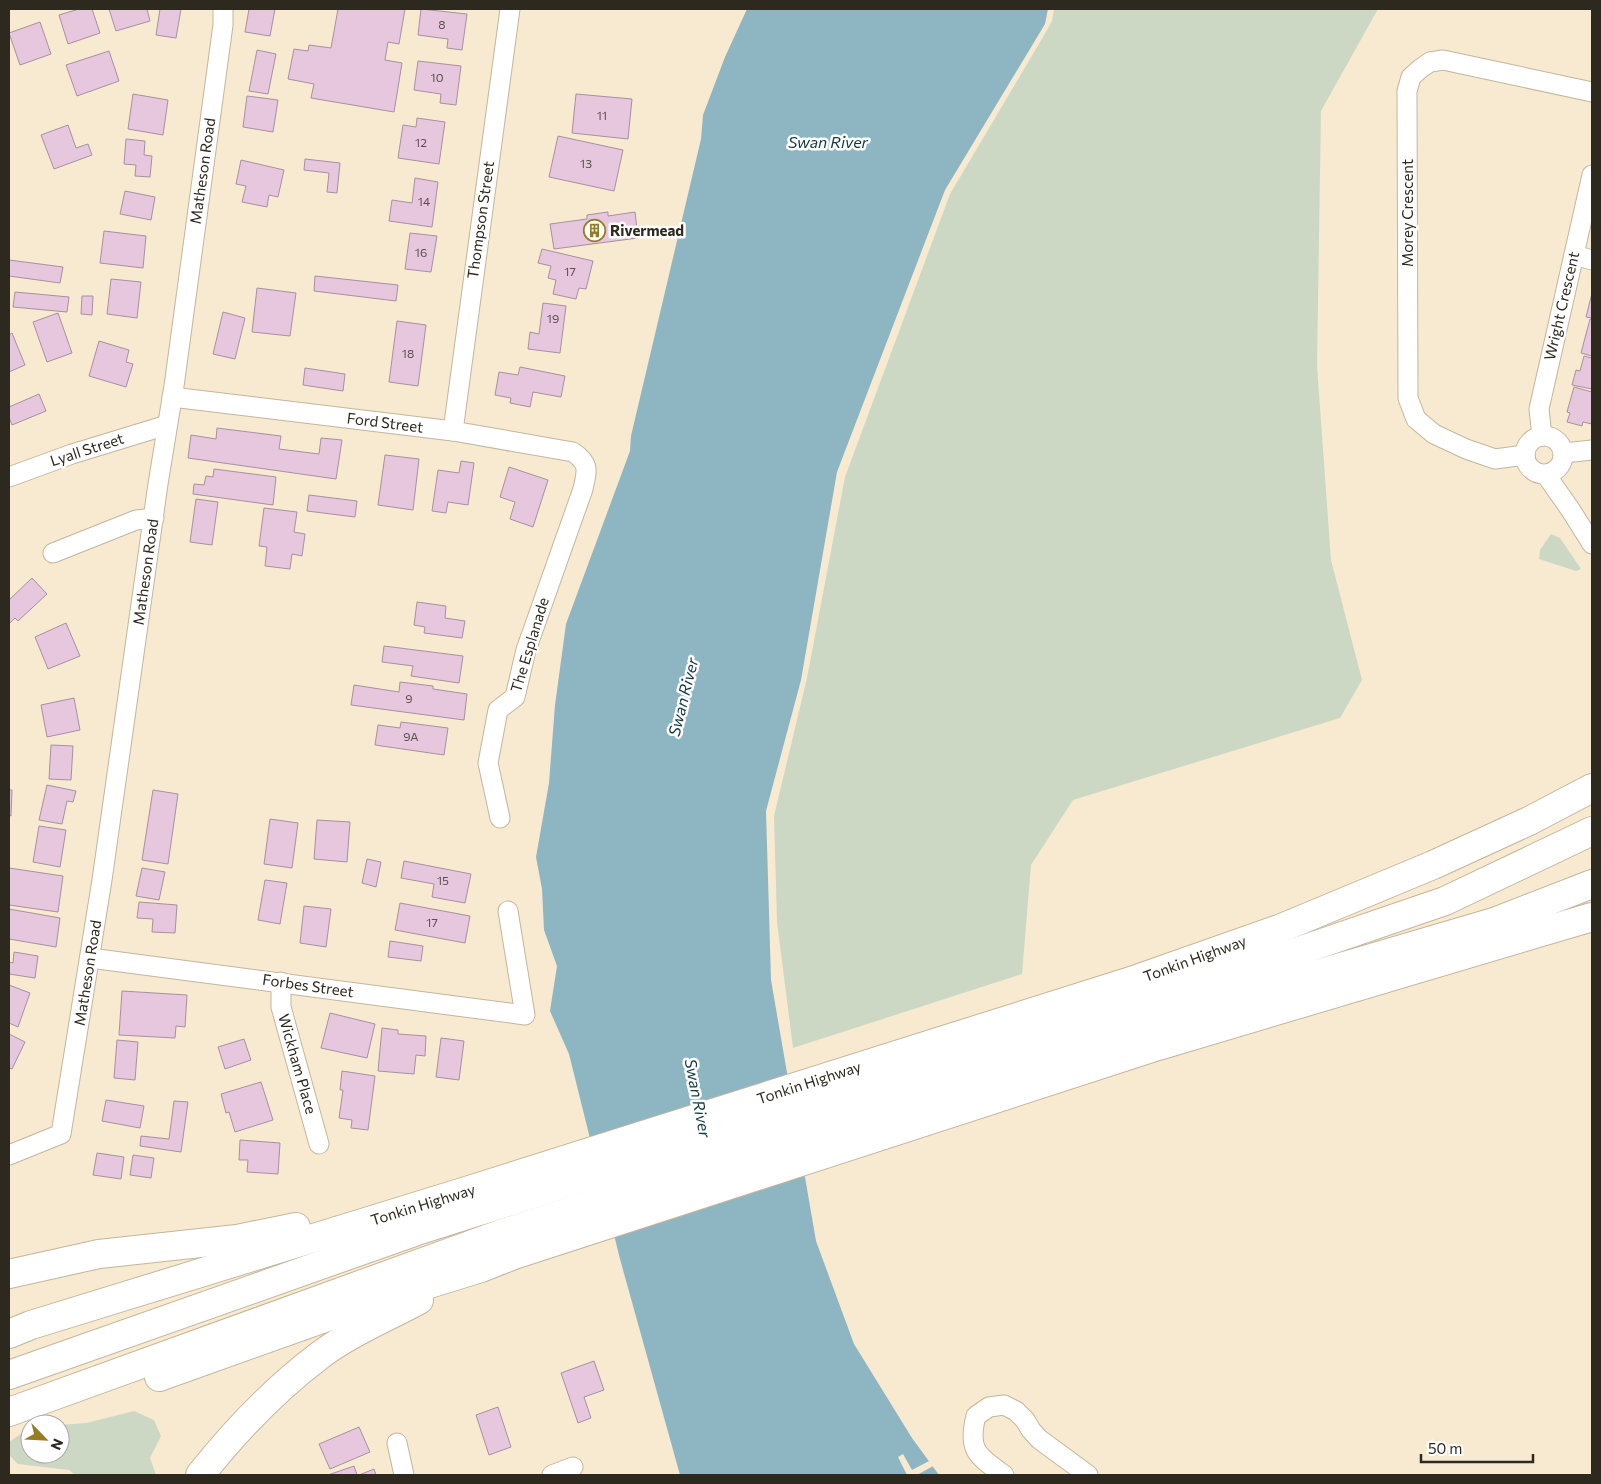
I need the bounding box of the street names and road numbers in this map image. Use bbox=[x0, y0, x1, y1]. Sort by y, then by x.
street label: Matheson Road bbox=[186, 117, 218, 225]
street label: Morey Crescent bbox=[1398, 159, 1416, 267]
street label: Thompson Street bbox=[463, 160, 497, 280]
street label: Wright Crescent bbox=[1540, 250, 1582, 362]
street label: Ford Street bbox=[346, 408, 424, 436]
street label: Lyall Street bbox=[48, 429, 126, 469]
street label: Matheson Road bbox=[129, 518, 161, 626]
street label: The Esplanade bbox=[506, 595, 552, 694]
street label: Matheson Road bbox=[70, 919, 104, 1027]
street label: Tonkin Highway bbox=[1141, 931, 1249, 985]
street label: Forbes Street bbox=[261, 970, 355, 1000]
street label: Wickham Place bbox=[275, 1011, 321, 1116]
street label: Tonkin Highway bbox=[754, 1057, 863, 1107]
street label: Tonkin Highway bbox=[368, 1180, 477, 1229]

